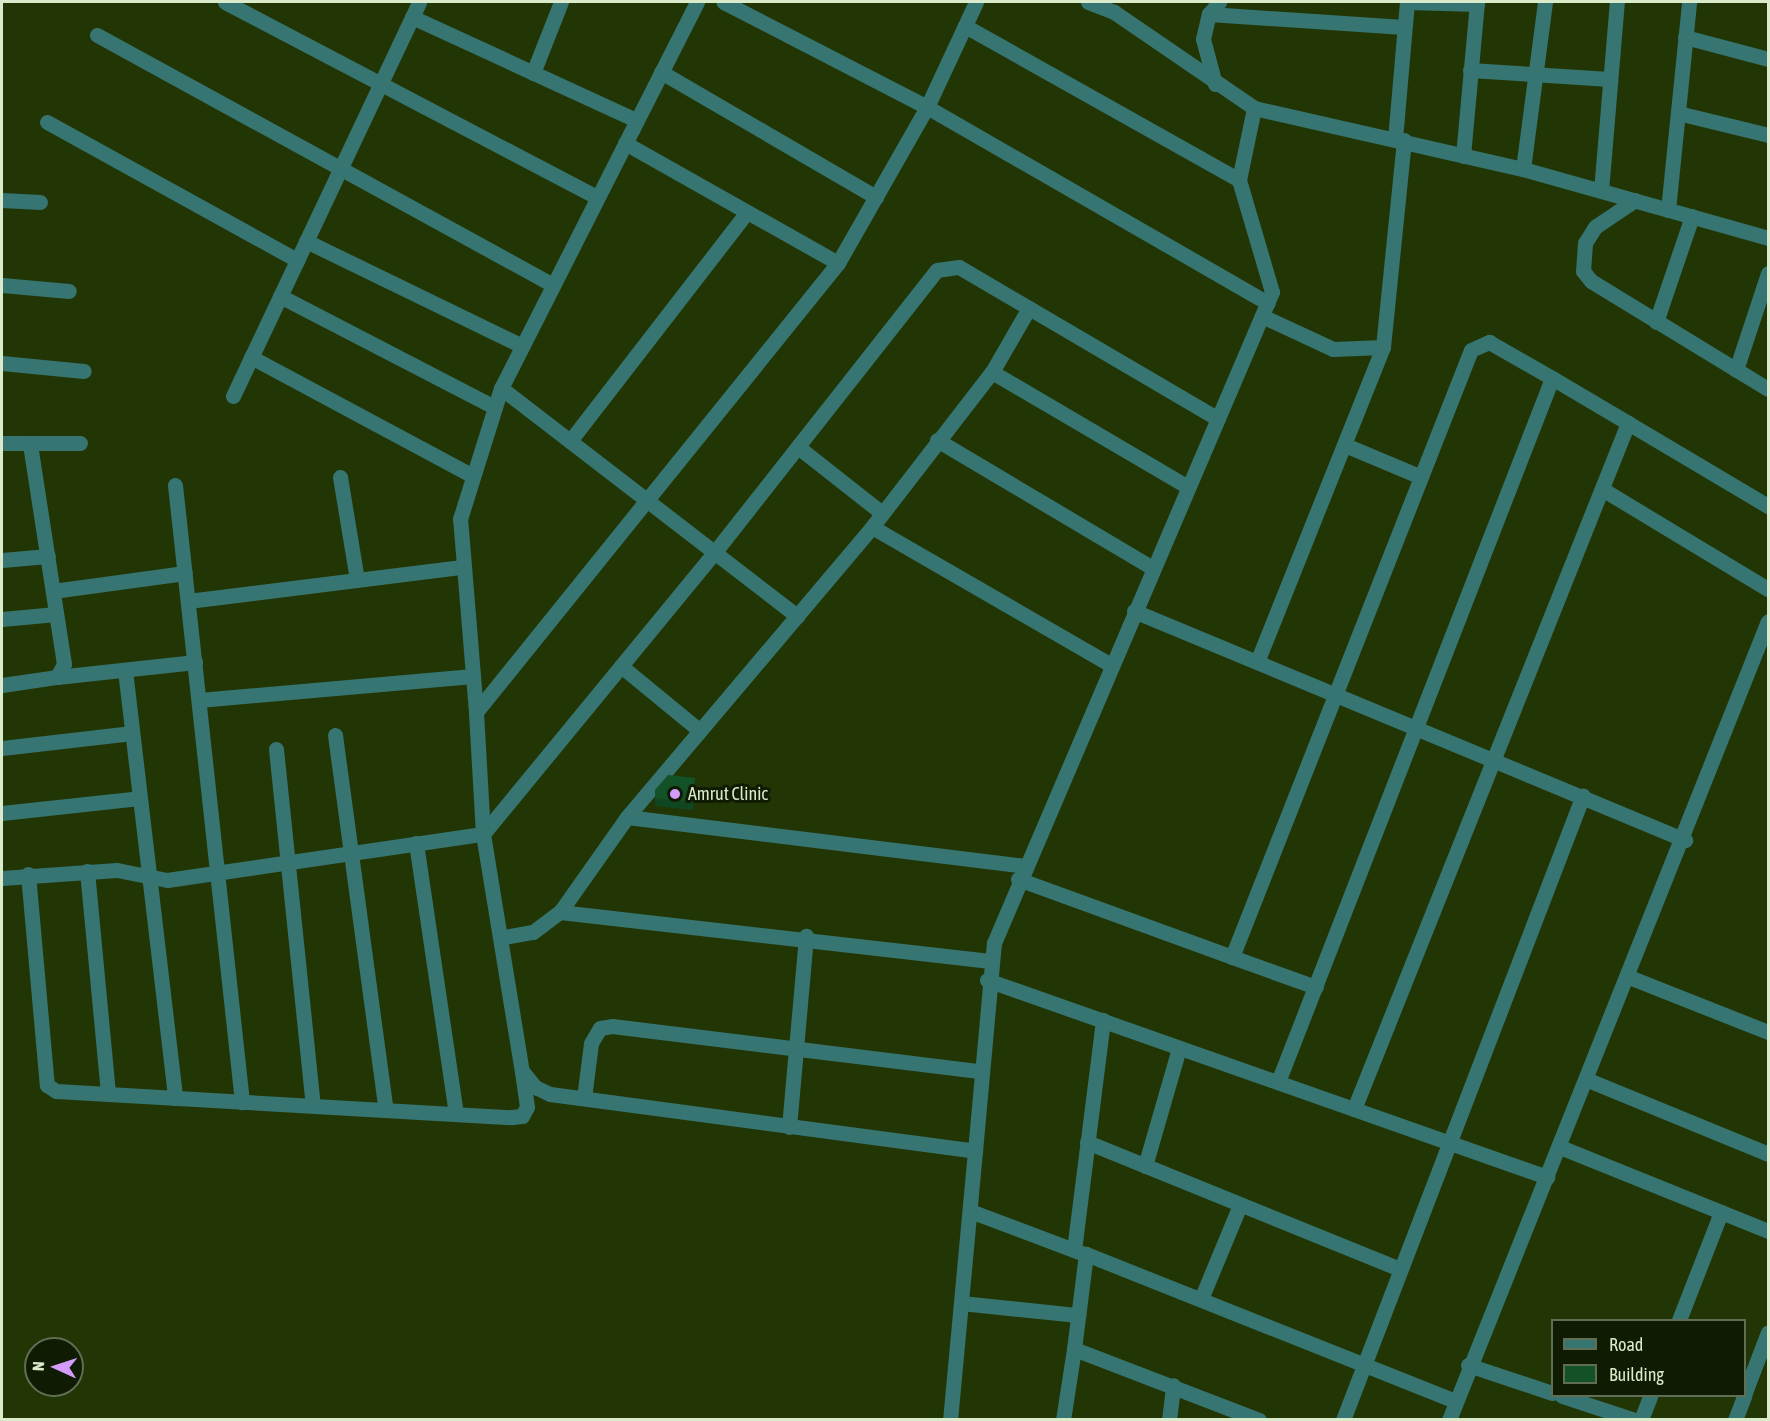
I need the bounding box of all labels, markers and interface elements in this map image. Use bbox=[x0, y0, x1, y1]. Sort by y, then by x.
place label: Amrut Clinic bbox=[688, 783, 768, 805]
marker: Amrut Clinic bbox=[666, 785, 684, 803]
legend bbox=[1551, 1319, 1746, 1397]
text: Road bbox=[1609, 1334, 1643, 1355]
north arrow bbox=[24, 1337, 84, 1397]
text: N bbox=[29, 1361, 47, 1371]
text: Building bbox=[1609, 1364, 1664, 1385]

